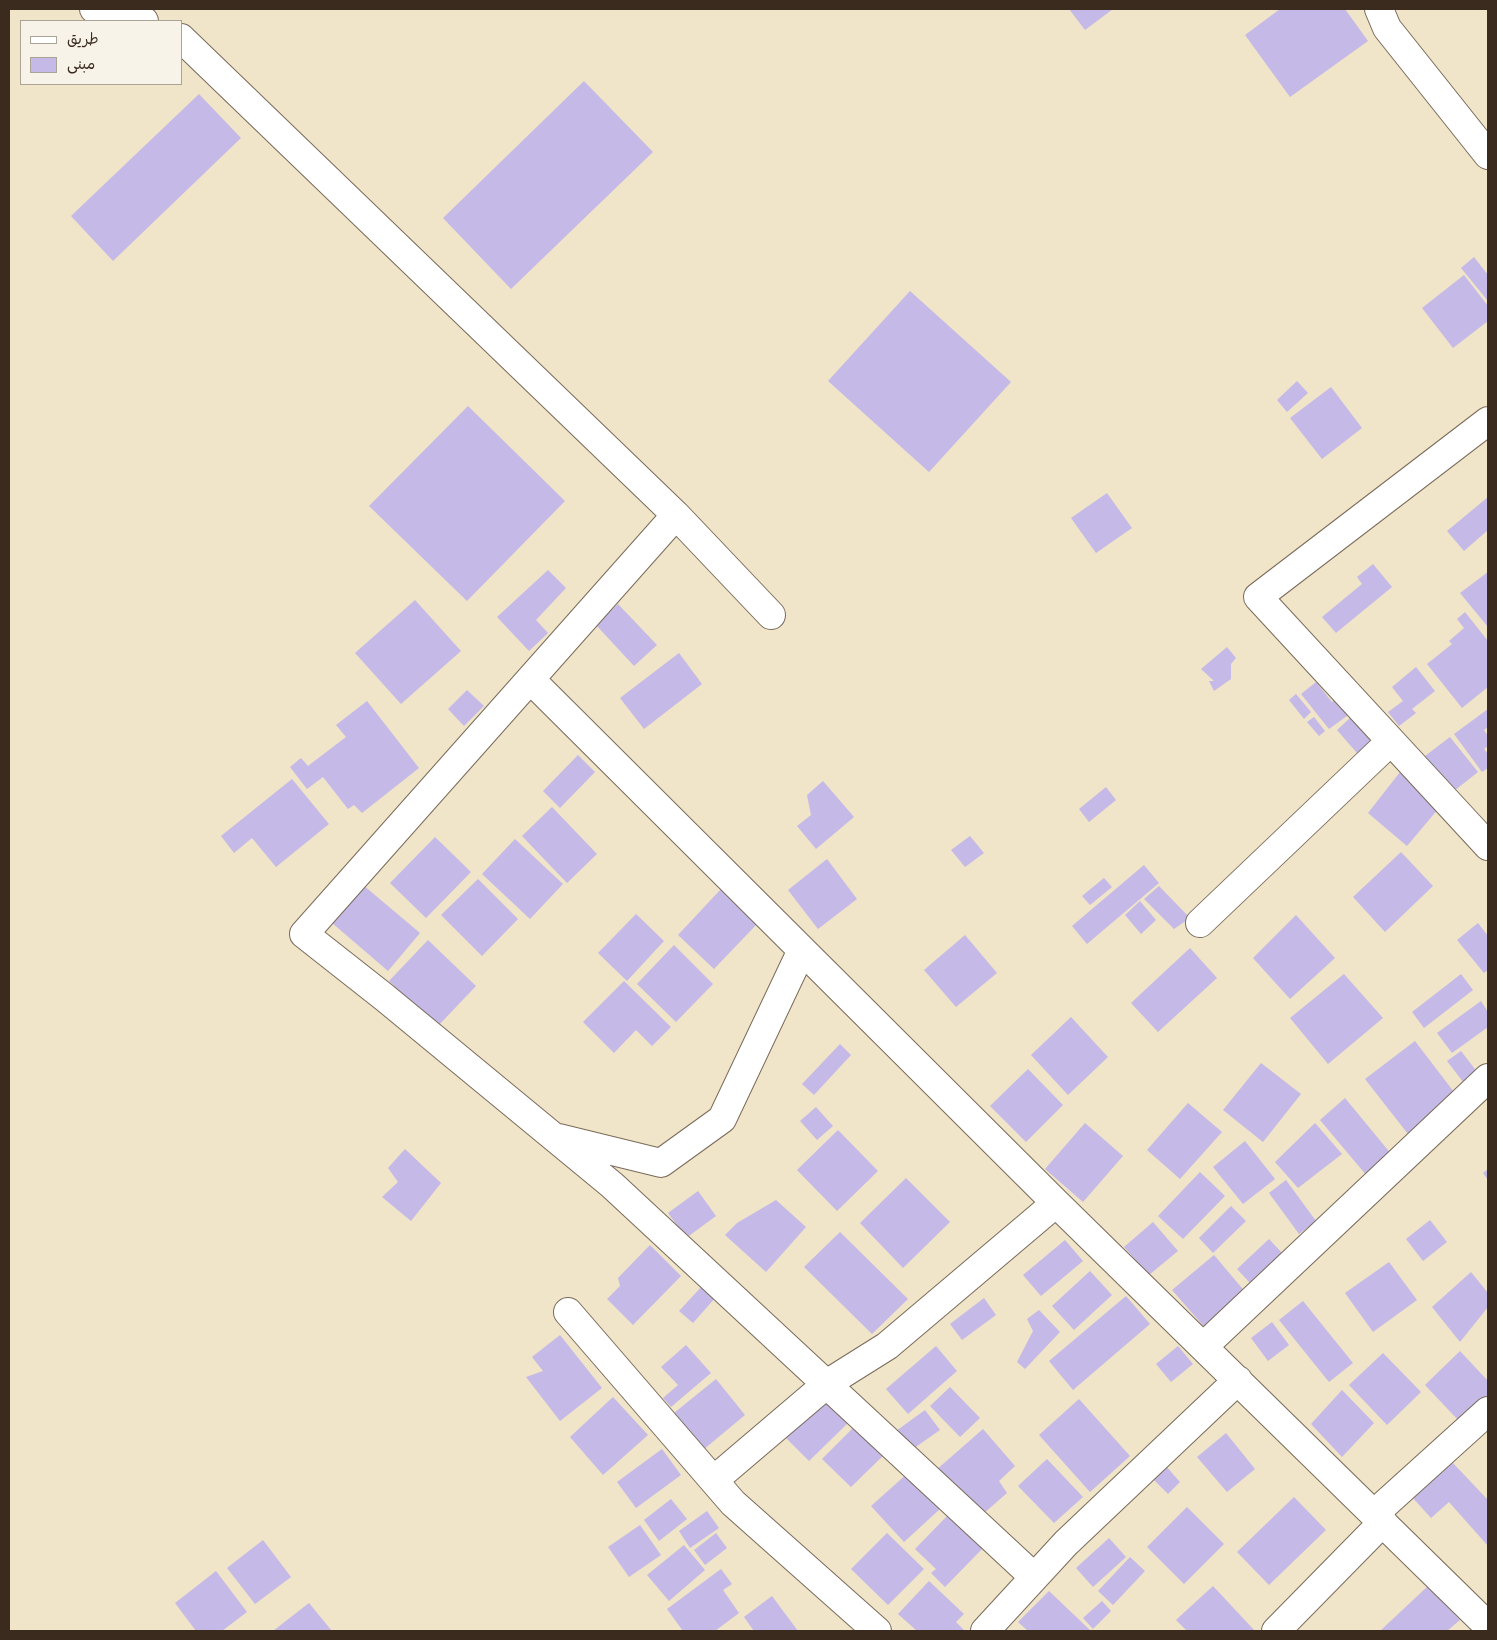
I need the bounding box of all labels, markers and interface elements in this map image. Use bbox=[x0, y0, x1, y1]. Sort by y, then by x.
legend bbox=[20, 20, 182, 85]
text: طريق bbox=[67, 30, 99, 52]
text: مبنى bbox=[67, 55, 95, 77]

